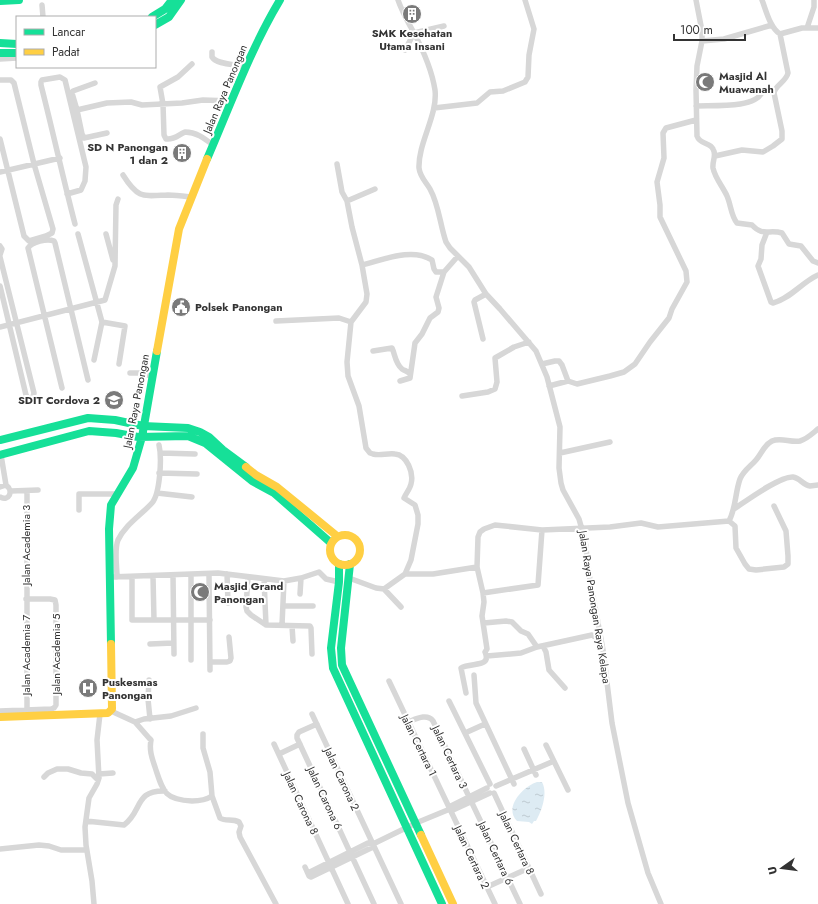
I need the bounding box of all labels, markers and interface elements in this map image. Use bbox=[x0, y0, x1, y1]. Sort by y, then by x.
building icon: SMK Kesehatan Utama Insani bbox=[401, 3, 423, 25]
legend bbox=[16, 16, 156, 68]
scale bar bbox=[674, 16, 745, 42]
text: 100 m bbox=[680, 21, 713, 39]
text: Lancar bbox=[52, 23, 86, 41]
place label: SMK Kesehatan Utama Insani bbox=[372, 25, 452, 54]
street label: Jalan Raya Panongan bbox=[198, 42, 251, 138]
text: Padat bbox=[52, 43, 80, 61]
place label: Masjid Al Muawanah bbox=[719, 68, 774, 97]
mosque icon: Masjid Al Muawanah bbox=[694, 71, 716, 93]
place label: SD N Panongan 1 dan 2 bbox=[87, 139, 168, 168]
building icon: SD N Panongan 1 dan 2 bbox=[171, 142, 193, 164]
public building icon: Polsek Panongan bbox=[170, 296, 192, 318]
place label: Polsek Panongan bbox=[195, 299, 283, 315]
street label: Jalan Raya Panongan bbox=[119, 353, 153, 451]
school or university icon: SDIT Cordova 2 bbox=[103, 389, 125, 411]
place label: SDIT Cordova 2 bbox=[18, 392, 100, 408]
street label: Jalan Academia 3 bbox=[18, 505, 34, 587]
street label: Jalan Raya Panongan Raya Kelapa bbox=[575, 527, 615, 685]
place label: Masjid Grand Panongan bbox=[214, 578, 284, 607]
mosque icon: Masjid Grand Panongan bbox=[189, 581, 211, 603]
street label: Jalan Academia 5 bbox=[48, 614, 64, 696]
street label: Jalan Academia 7 bbox=[18, 615, 34, 697]
place label: Puskesmas Panongan bbox=[102, 674, 157, 703]
hospital icon: Puskesmas Panongan bbox=[77, 677, 99, 699]
street label: Jalan Certara 1 bbox=[396, 710, 441, 779]
street label: Jalan Certara 3 bbox=[428, 721, 472, 791]
street label: Jalan Carona 2 bbox=[320, 743, 364, 813]
street label: Jalan Carona 6 bbox=[303, 762, 347, 832]
street label: Jalan Carona 8 bbox=[279, 767, 323, 837]
street label: Jalan Certara 8 bbox=[495, 807, 539, 877]
street label: Jalan Certara 6 bbox=[473, 817, 518, 887]
street label: Jalan Certara 2 bbox=[449, 821, 494, 891]
north arrow bbox=[762, 848, 802, 888]
text: U bbox=[764, 865, 781, 876]

